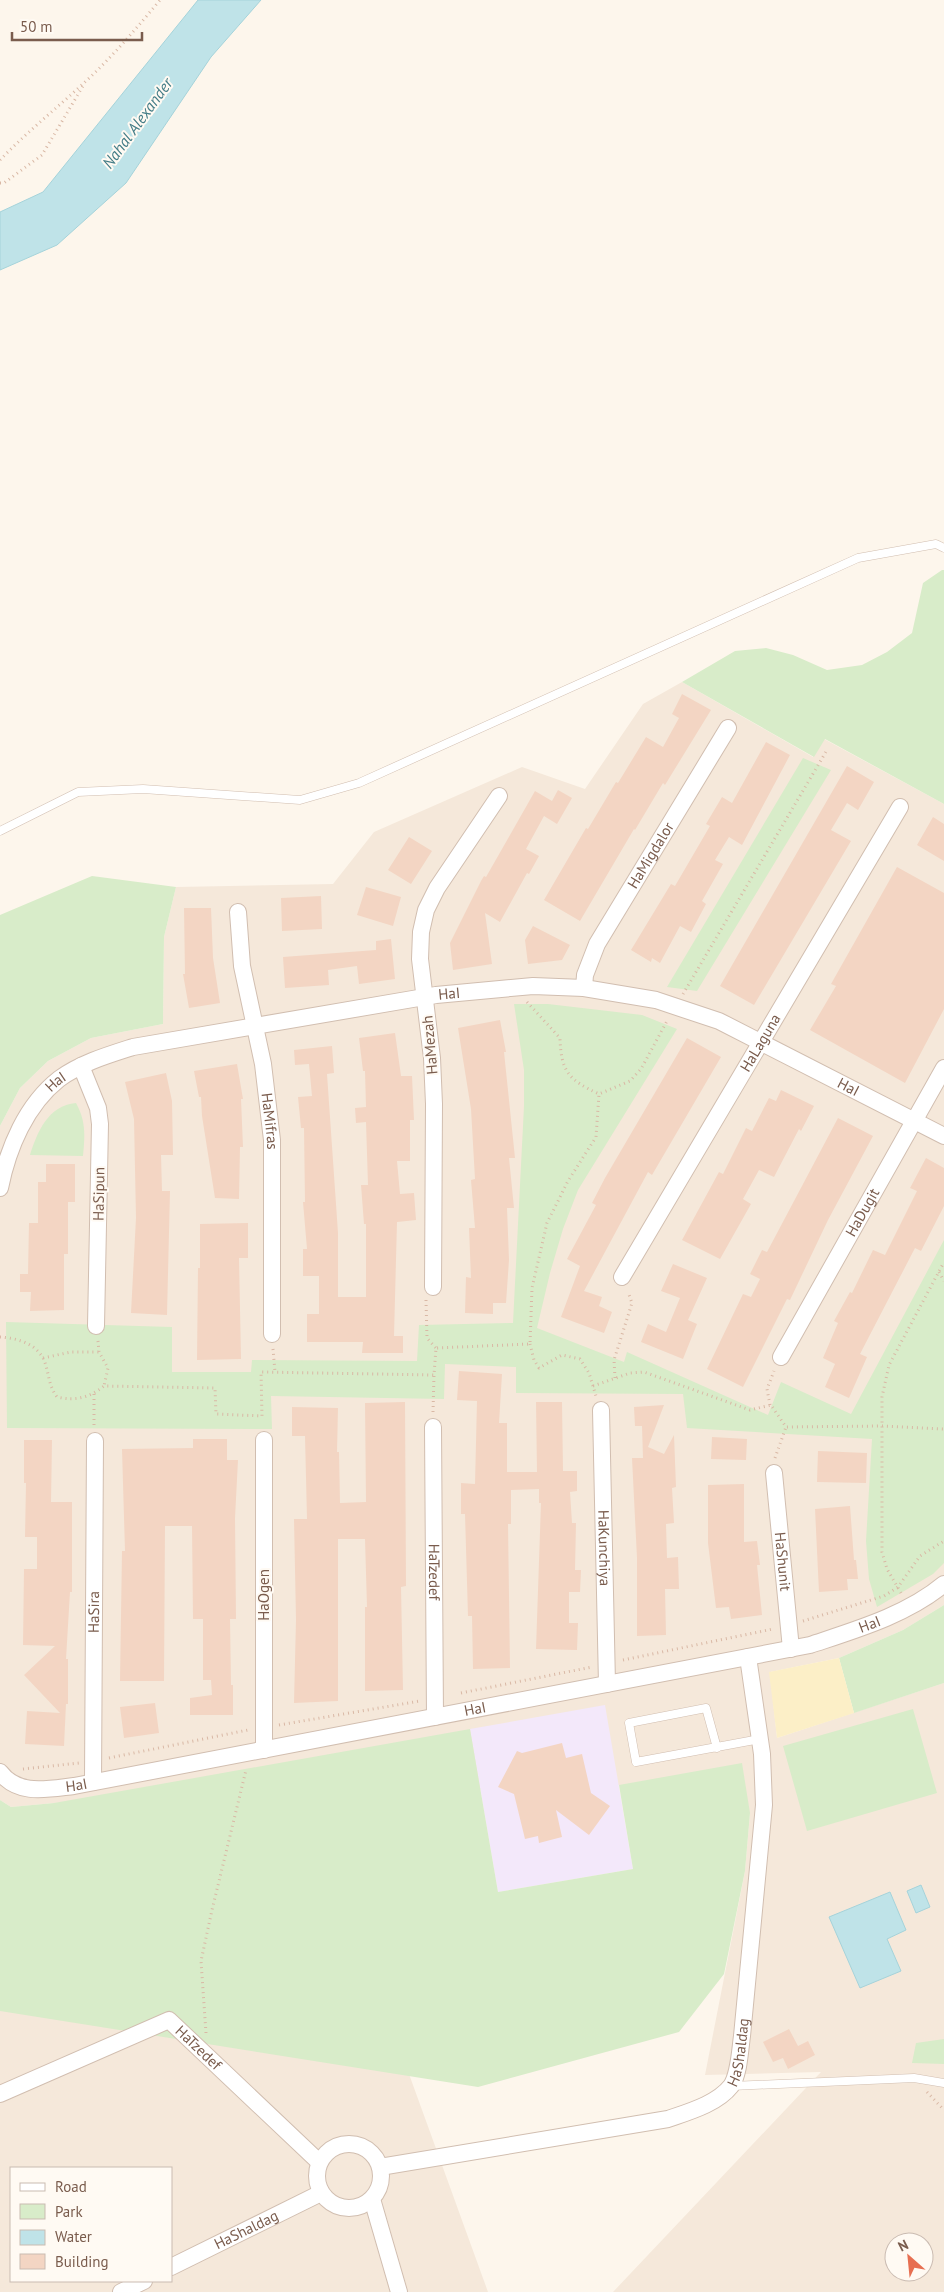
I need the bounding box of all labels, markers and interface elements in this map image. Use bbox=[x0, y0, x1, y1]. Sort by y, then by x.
scale bar bbox=[12, 10, 142, 42]
text: 50 m bbox=[20, 17, 53, 36]
water label: Nahal Alexander bbox=[97, 72, 178, 172]
street label: HaMigdalor bbox=[623, 818, 678, 892]
street label: HaI bbox=[437, 983, 461, 1004]
street label: HaLaguna bbox=[736, 1010, 785, 1075]
street label: HaMezah bbox=[417, 1015, 442, 1075]
street label: HaI bbox=[41, 1067, 69, 1096]
street label: HaI bbox=[835, 1073, 863, 1100]
street label: HaMifras bbox=[257, 1092, 282, 1150]
street label: HaSipun bbox=[89, 1167, 108, 1221]
street label: HaDugit bbox=[841, 1185, 883, 1240]
street label: HaKunchiya bbox=[594, 1510, 615, 1586]
street label: HaShunit bbox=[771, 1531, 795, 1592]
street label: HaTzedef bbox=[425, 1544, 444, 1602]
street label: HaOgen bbox=[254, 1569, 273, 1621]
street label: HaSira bbox=[84, 1591, 103, 1633]
street label: HaI bbox=[856, 1611, 883, 1637]
street label: HaI bbox=[463, 1697, 488, 1720]
street label: HaI bbox=[64, 1774, 89, 1796]
street label: HaShaldag bbox=[722, 2017, 753, 2090]
street label: HaTzedef bbox=[172, 2021, 227, 2075]
legend bbox=[10, 2167, 172, 2282]
text: Road bbox=[55, 2177, 87, 2196]
text: Park bbox=[55, 2202, 83, 2221]
street label: HaShaldag bbox=[211, 2206, 281, 2253]
text: Water bbox=[55, 2227, 92, 2246]
north arrow bbox=[884, 2232, 934, 2282]
text: N bbox=[895, 2235, 911, 2256]
text: Building bbox=[55, 2252, 109, 2271]

